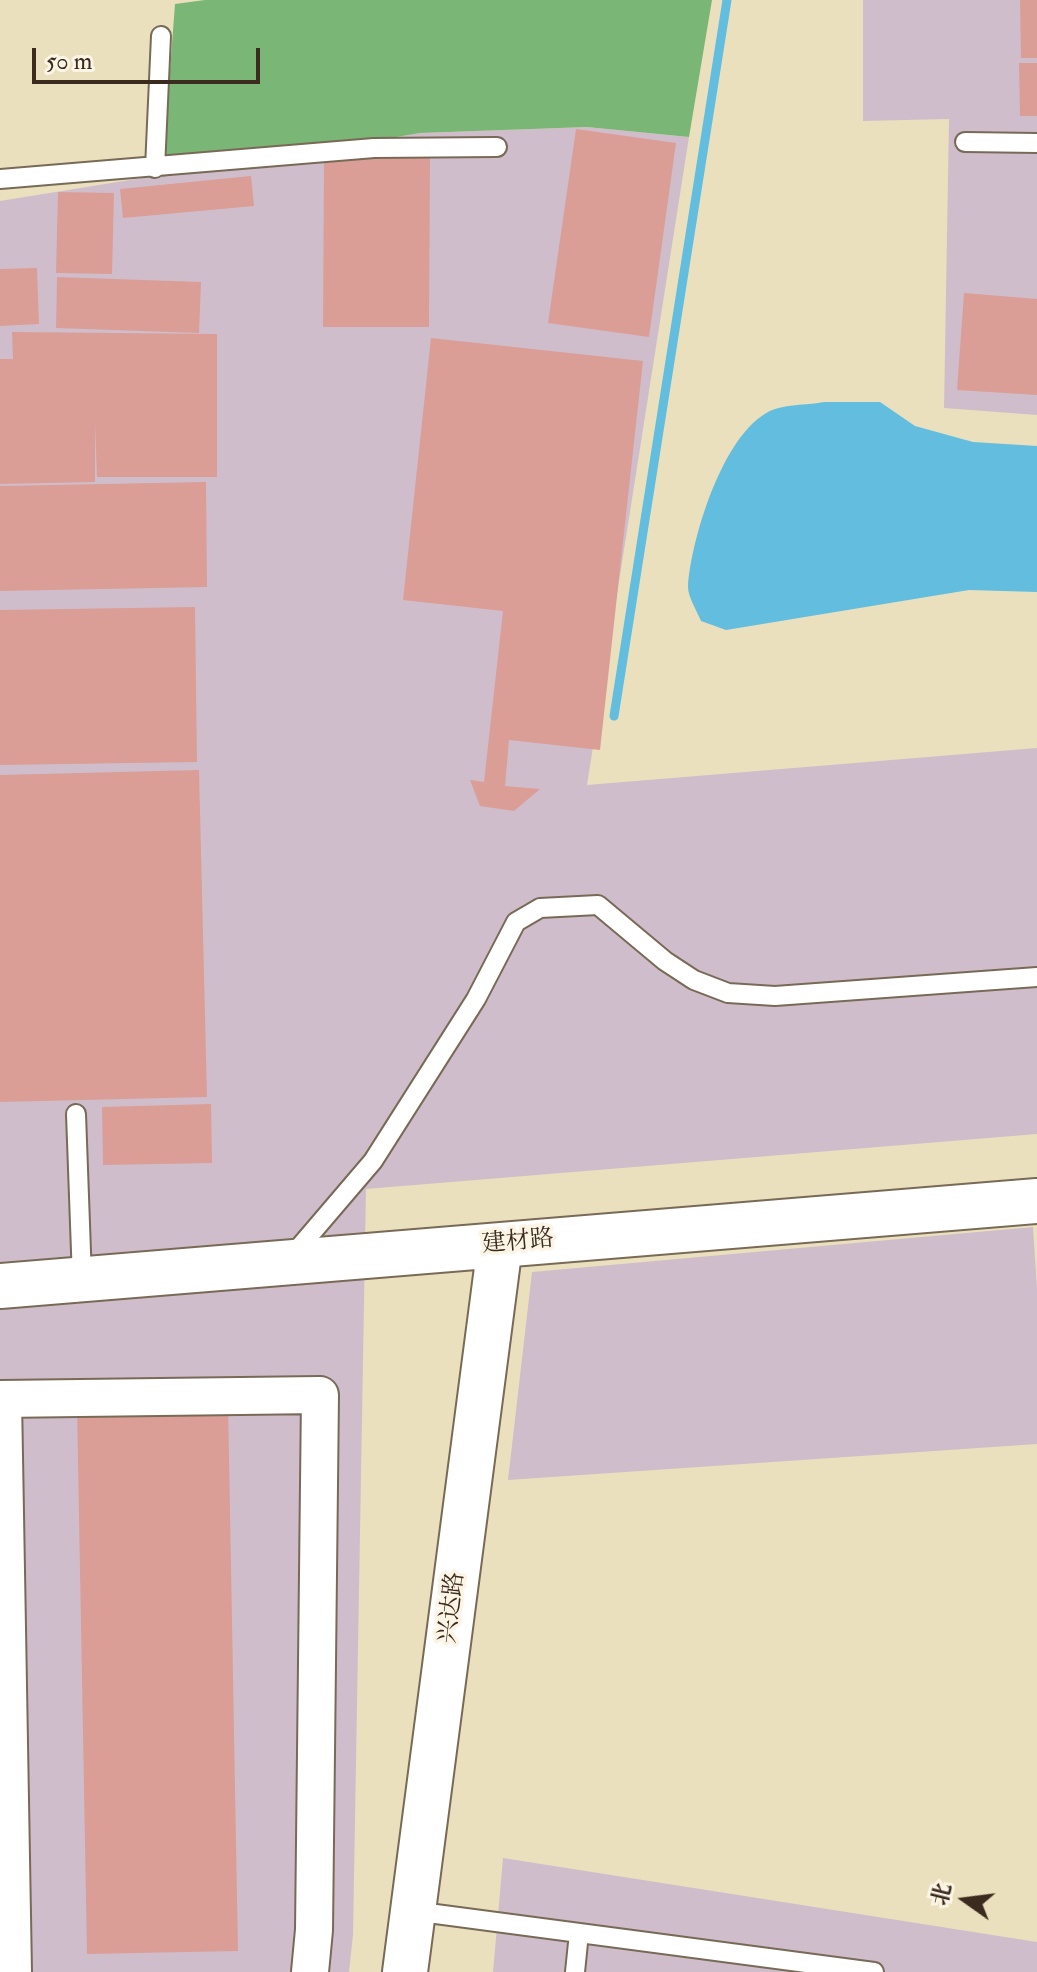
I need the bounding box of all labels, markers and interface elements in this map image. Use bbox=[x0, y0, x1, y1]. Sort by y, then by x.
scale bar bbox=[36, 32, 264, 82]
text: 50 m bbox=[46, 46, 92, 77]
street label: 建材路 bbox=[481, 1226, 555, 1260]
street label: 兴达路 bbox=[434, 1571, 472, 1645]
north arrow bbox=[925, 1860, 1005, 1940]
text: 北 bbox=[925, 1880, 958, 1908]

